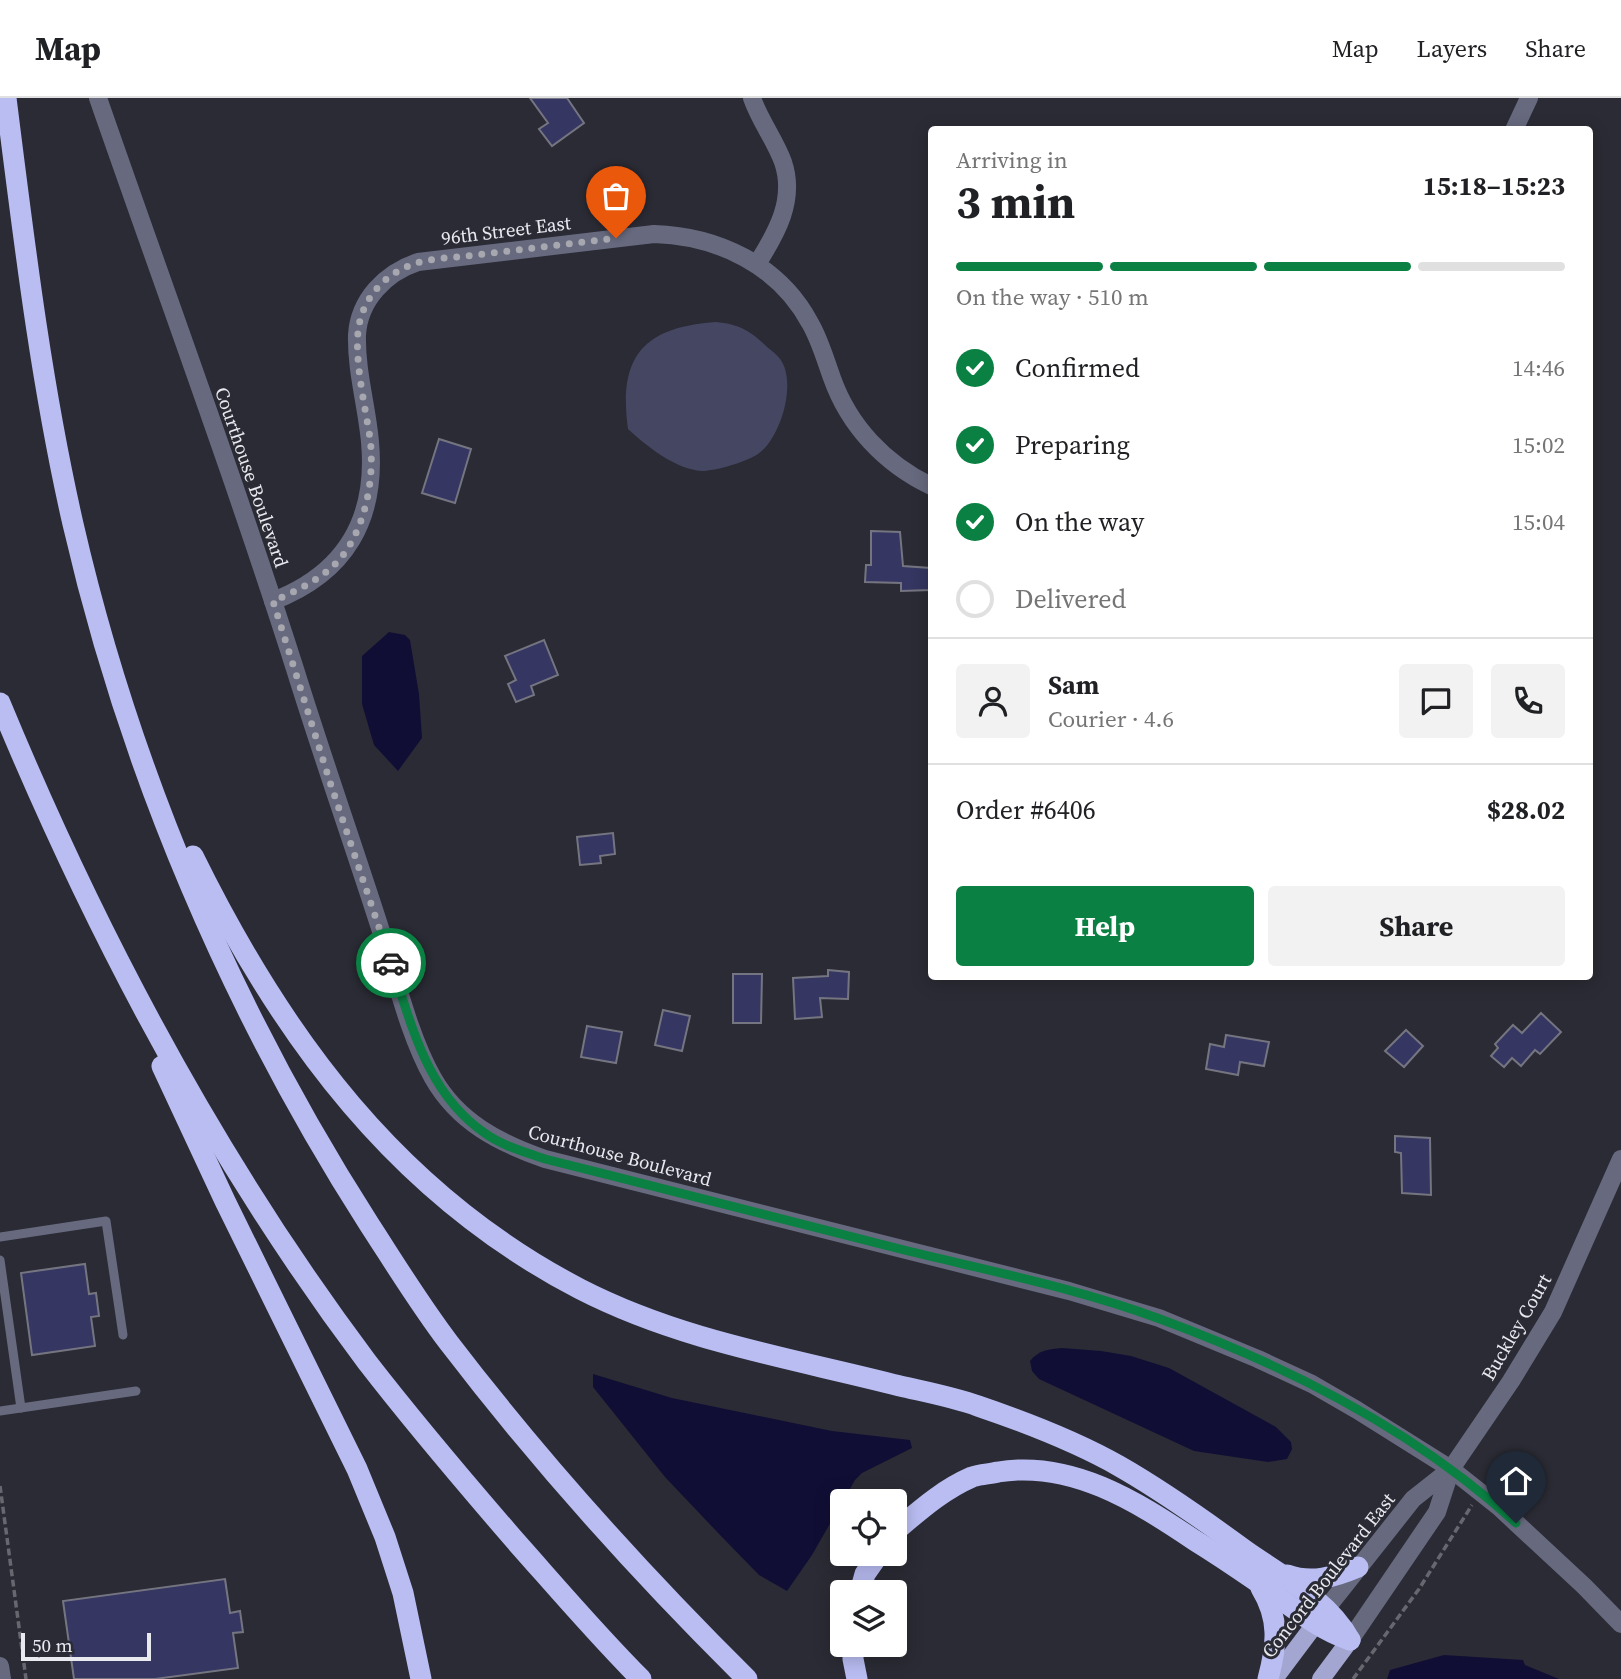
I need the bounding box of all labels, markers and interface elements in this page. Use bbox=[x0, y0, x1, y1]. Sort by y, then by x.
text: Map bbox=[35, 26, 101, 71]
text: Map bbox=[1332, 32, 1379, 65]
text: Layers bbox=[1417, 32, 1487, 65]
text: Share bbox=[1525, 32, 1586, 65]
text: Arriving in bbox=[956, 144, 1068, 176]
pin bbox=[586, 166, 646, 238]
text: 15:18–15:23 bbox=[1423, 168, 1565, 204]
text: 3 min bbox=[956, 170, 1075, 233]
icon: bag bbox=[597, 177, 635, 215]
street label: 96th Street East bbox=[440, 209, 573, 251]
text: On the way · 510 m bbox=[956, 281, 1149, 313]
icon: check bbox=[956, 349, 994, 387]
text: Confirmed bbox=[1015, 350, 1140, 386]
text: 14:46 bbox=[1512, 352, 1565, 384]
street label: Courthouse Boulevard bbox=[209, 383, 295, 571]
icon: check bbox=[956, 426, 994, 464]
text: Preparing bbox=[1015, 427, 1130, 463]
text: 15:02 bbox=[1512, 429, 1565, 461]
icon: check bbox=[956, 503, 994, 541]
text: On the way bbox=[1015, 504, 1144, 540]
text: 15:04 bbox=[1512, 506, 1565, 538]
text: Delivered bbox=[1015, 581, 1126, 617]
button: person bbox=[956, 664, 1030, 738]
button: chat bbox=[1399, 664, 1473, 738]
button: phone bbox=[1491, 664, 1565, 738]
text: Sam bbox=[1048, 667, 1099, 703]
text: Courier · 4.6 bbox=[1048, 703, 1174, 735]
text: Order #6406 bbox=[956, 792, 1096, 828]
text: $28.02 bbox=[1487, 792, 1565, 828]
button: Help bbox=[956, 886, 1254, 966]
button: Share bbox=[1268, 886, 1565, 966]
courier bbox=[356, 928, 426, 998]
icon: car bbox=[372, 944, 410, 982]
street label: Courthouse Boulevard bbox=[525, 1118, 715, 1192]
street label: Buckley Court bbox=[1475, 1268, 1557, 1385]
pin bbox=[1486, 1451, 1546, 1523]
icon: home bbox=[1497, 1462, 1535, 1500]
street label: Concord Boulevard East bbox=[1255, 1487, 1401, 1663]
map controls bbox=[830, 1489, 907, 1657]
button: locate bbox=[830, 1489, 907, 1566]
button: layers bbox=[830, 1580, 907, 1657]
scale bar bbox=[21, 1630, 150, 1662]
text: 50 m bbox=[32, 1632, 73, 1658]

